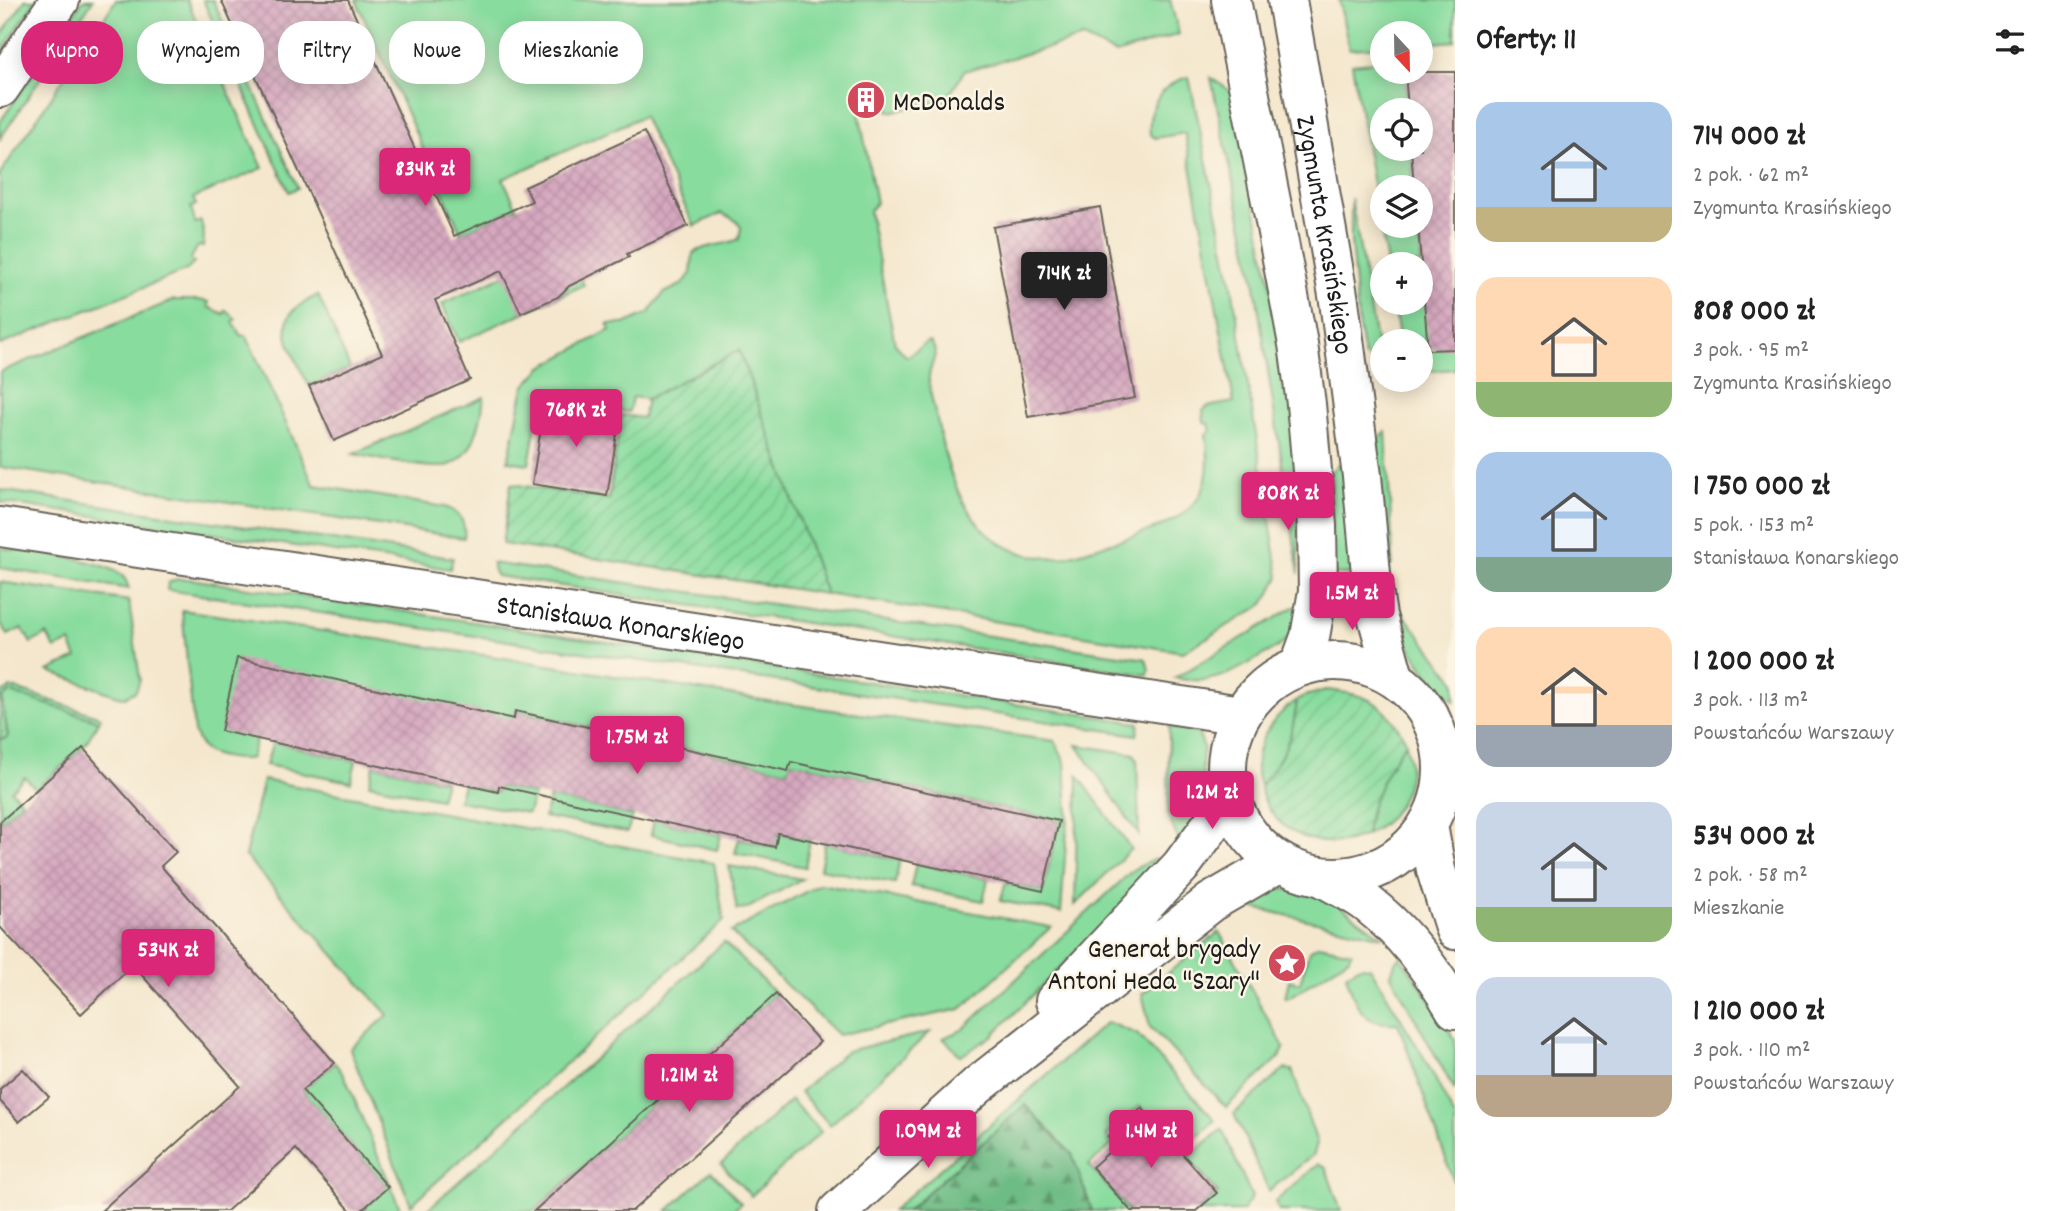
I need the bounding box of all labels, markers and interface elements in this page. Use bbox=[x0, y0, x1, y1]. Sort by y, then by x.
chip: Kupno bbox=[21, 21, 123, 84]
chip: Wynajem bbox=[137, 21, 264, 84]
chip: Filtry bbox=[278, 21, 375, 84]
chip: Nowe bbox=[389, 21, 485, 84]
chip: Mieszkanie bbox=[499, 21, 643, 84]
north arrow bbox=[1370, 21, 1433, 84]
map controls bbox=[1370, 21, 1433, 392]
text: Oferty: 11 bbox=[1476, 21, 1576, 64]
icon: filters bbox=[1991, 23, 2029, 61]
building icon: McDonalds bbox=[845, 79, 887, 121]
place label: McDonalds bbox=[893, 85, 1005, 125]
button: locate bbox=[1370, 98, 1433, 161]
street label: Zygmunta Krasińskiego bbox=[1282, 113, 1361, 357]
text: 714 000 zł bbox=[1693, 117, 1805, 160]
icon: home bbox=[1532, 130, 1616, 214]
pin: 834K zł bbox=[360, 148, 490, 208]
text: 834K zł bbox=[395, 154, 455, 187]
text: 2 pok. · 62 m² bbox=[1693, 160, 1809, 193]
button: layers bbox=[1370, 175, 1433, 238]
text: Zygmunta Krasińskiego bbox=[1693, 193, 1892, 226]
pin: 714K zł bbox=[999, 252, 1129, 312]
button: + bbox=[1370, 252, 1433, 315]
text: 714K zł bbox=[1037, 258, 1091, 291]
text: 808 000 zł bbox=[1693, 292, 1815, 335]
icon: home bbox=[1532, 305, 1616, 389]
button: − bbox=[1370, 329, 1433, 392]
text: 3 pok. · 95 m² bbox=[1693, 335, 1809, 368]
text: Zygmunta Krasińskiego bbox=[1693, 368, 1892, 401]
pin: 768K zł bbox=[511, 390, 641, 449]
text: 768K zł bbox=[546, 395, 606, 428]
text: 1 750 000 zł bbox=[1693, 467, 1830, 510]
pin: 808K zł bbox=[1223, 472, 1353, 532]
text: 808K zł bbox=[1257, 478, 1319, 511]
icon: home bbox=[1532, 480, 1616, 564]
text: 5 pok. · 153 m² bbox=[1693, 510, 1814, 543]
text: Stanisława Konarskiego bbox=[1693, 543, 1899, 576]
pin: 1.5M zł bbox=[1287, 572, 1417, 632]
text: 1.5M zł bbox=[1326, 578, 1378, 611]
street label: Stanisława Konarskiego bbox=[493, 587, 747, 665]
text: 1 200 000 zł bbox=[1693, 642, 1834, 685]
icon: home bbox=[1532, 655, 1616, 739]
text: 3 pok. · 113 m² bbox=[1693, 685, 1808, 718]
pin: 1.75M zł bbox=[565, 716, 709, 776]
text: Powstańców Warszawy bbox=[1693, 718, 1894, 751]
text: 1.75M zł bbox=[606, 722, 668, 755]
pin: 1.2M zł bbox=[1147, 772, 1277, 831]
text: 1.2M zł bbox=[1186, 777, 1238, 810]
text: 534 000 zł bbox=[1693, 817, 1814, 860]
icon: home bbox=[1532, 830, 1616, 914]
text: 2 pok. · 58 m² bbox=[1693, 860, 1808, 893]
text: Mieszkanie bbox=[1693, 893, 1784, 926]
pin: 534K zł bbox=[103, 930, 233, 989]
place label: Generał brygady Antoni Heda "Szary" bbox=[1047, 932, 1261, 1004]
text: 534K zł bbox=[138, 935, 198, 968]
place icon: Generał brygady Antoni Heda "Szary" bbox=[1266, 942, 1308, 984]
text: 1 210 000 zł bbox=[1693, 992, 1824, 1035]
icon: home bbox=[1532, 1005, 1616, 1089]
text: 3 pok. · 110 m² bbox=[1693, 1035, 1810, 1068]
pin: 1.21M zł bbox=[617, 1054, 761, 1114]
text: 1.21M zł bbox=[660, 1060, 718, 1093]
text: Powstańców Warszawy bbox=[1693, 1068, 1894, 1101]
pin: 1.09M zł bbox=[856, 1110, 1000, 1170]
pin: 1.4M zł bbox=[1086, 1110, 1216, 1170]
text: 1.09M zł bbox=[895, 1116, 961, 1149]
text: 1.4M zł bbox=[1125, 1116, 1177, 1149]

